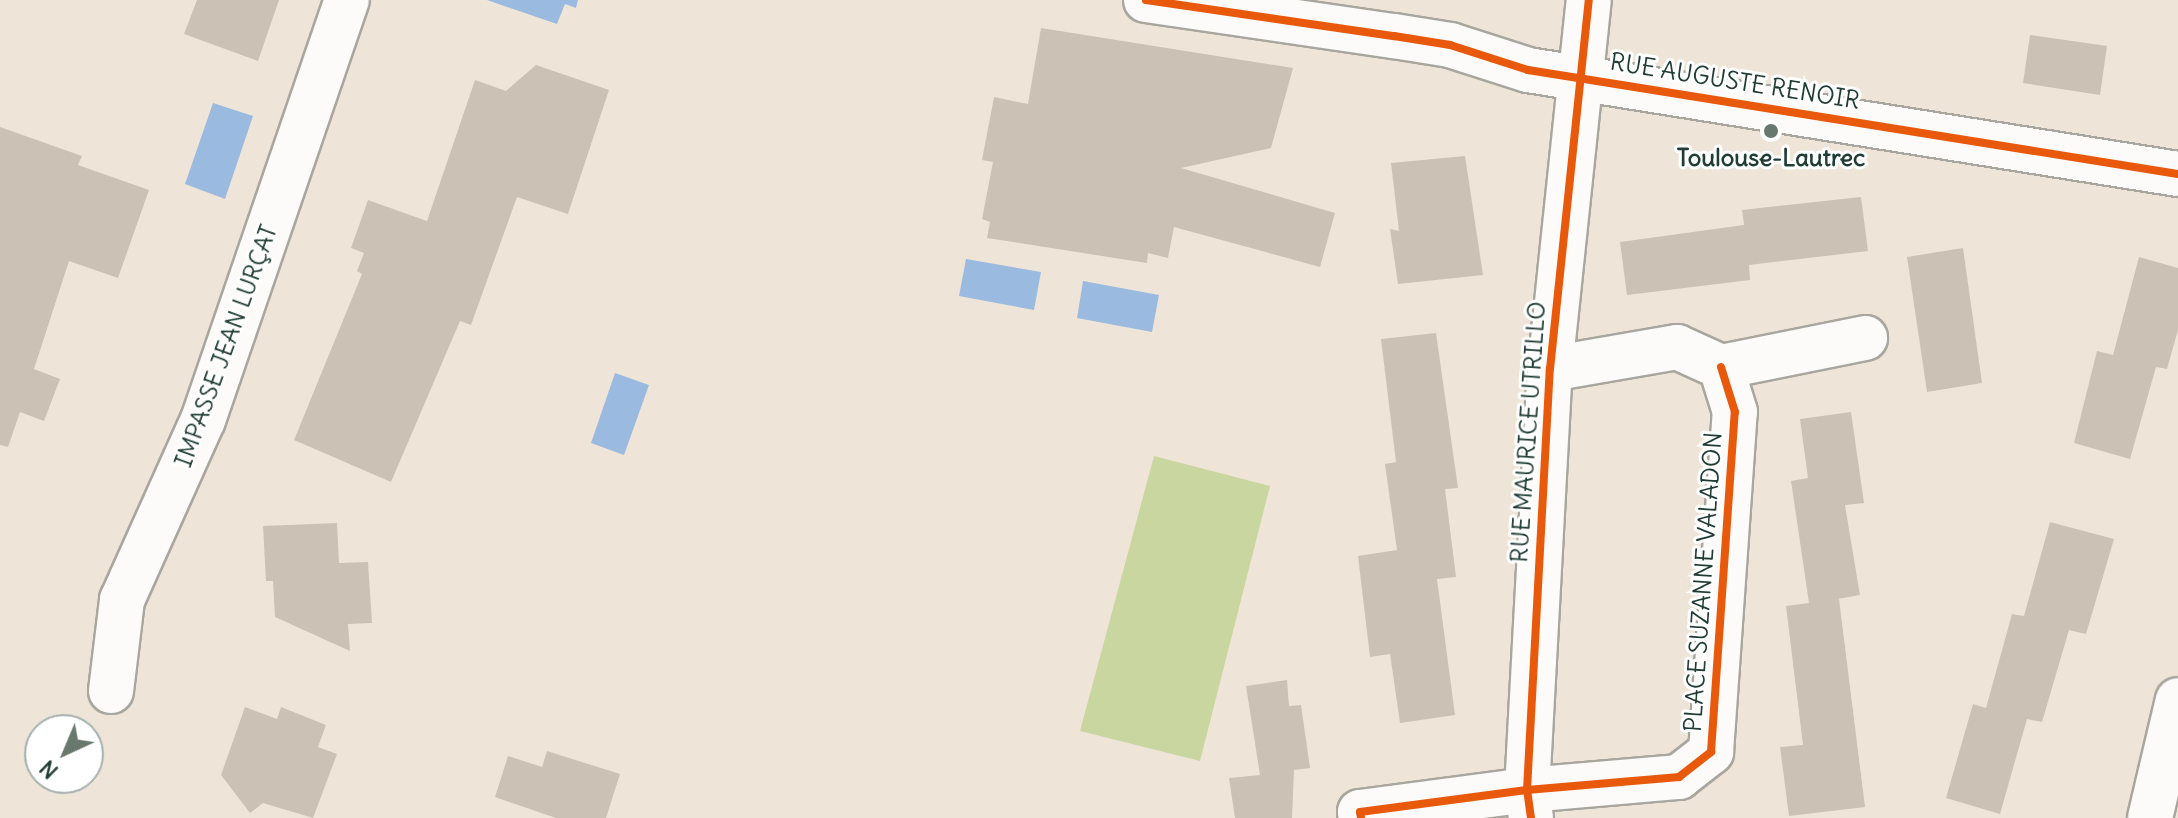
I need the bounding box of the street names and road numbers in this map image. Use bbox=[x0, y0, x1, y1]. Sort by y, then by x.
street label: RUE AUGUSTE RENOIR bbox=[1608, 47, 1862, 115]
street label: IMPASSE JEAN LURÇAT bbox=[169, 221, 283, 471]
street label: RUE MAURICE UTRILLO bbox=[1505, 300, 1551, 564]
street label: PLACE SUZANNE VALADON bbox=[1678, 431, 1728, 733]

